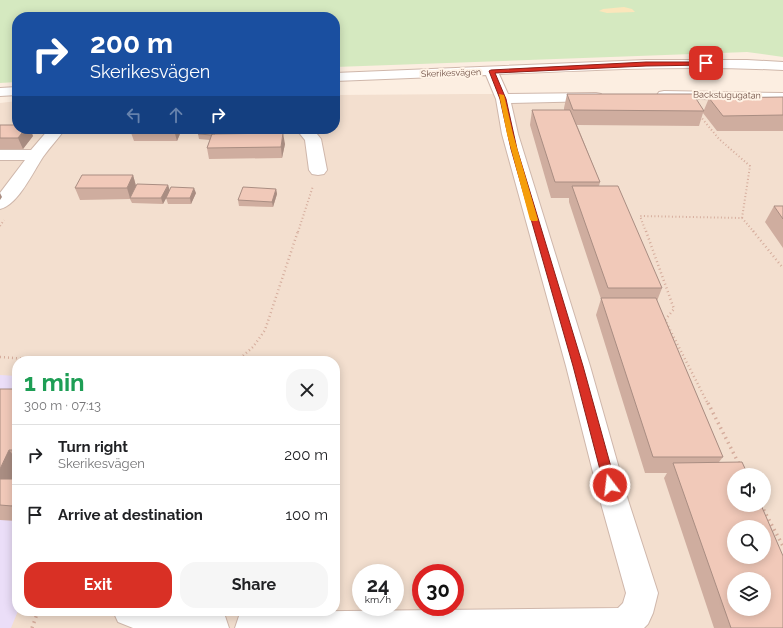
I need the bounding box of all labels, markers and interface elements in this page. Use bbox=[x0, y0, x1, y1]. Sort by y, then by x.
text: 200 m bbox=[90, 27, 173, 60]
icon: right bbox=[24, 28, 76, 80]
pin bbox=[689, 46, 723, 80]
icon: arrive bbox=[695, 52, 717, 74]
text: Skerikesvägen bbox=[90, 61, 210, 82]
street label: Skerikesvägen bbox=[421, 67, 481, 79]
street label: Backstugugatan bbox=[693, 89, 761, 101]
icon: left bbox=[123, 104, 145, 126]
icon: ahead bbox=[165, 104, 187, 126]
icon: right bbox=[207, 104, 229, 126]
text: 1 min bbox=[24, 368, 85, 397]
button: close bbox=[286, 369, 328, 411]
text: 300 m · 07:13 bbox=[24, 398, 101, 413]
text: Turn right bbox=[58, 438, 128, 456]
icon: right bbox=[24, 444, 46, 466]
text: 200 m bbox=[284, 446, 328, 464]
text: Skerikesvägen bbox=[58, 456, 145, 471]
position arrow bbox=[589, 464, 631, 506]
map controls bbox=[727, 468, 771, 616]
button: sound bbox=[727, 468, 771, 512]
icon: arrive bbox=[24, 504, 46, 526]
text: Arrive at destination bbox=[58, 506, 203, 524]
text: 100 m bbox=[286, 506, 328, 524]
button: search bbox=[727, 520, 771, 564]
button: Exit bbox=[24, 562, 172, 608]
button: Share bbox=[180, 562, 328, 608]
speed limit sign: 30 bbox=[412, 564, 464, 616]
button: layers bbox=[727, 572, 771, 616]
text: 24 bbox=[367, 573, 389, 597]
text: km/h bbox=[365, 594, 391, 605]

